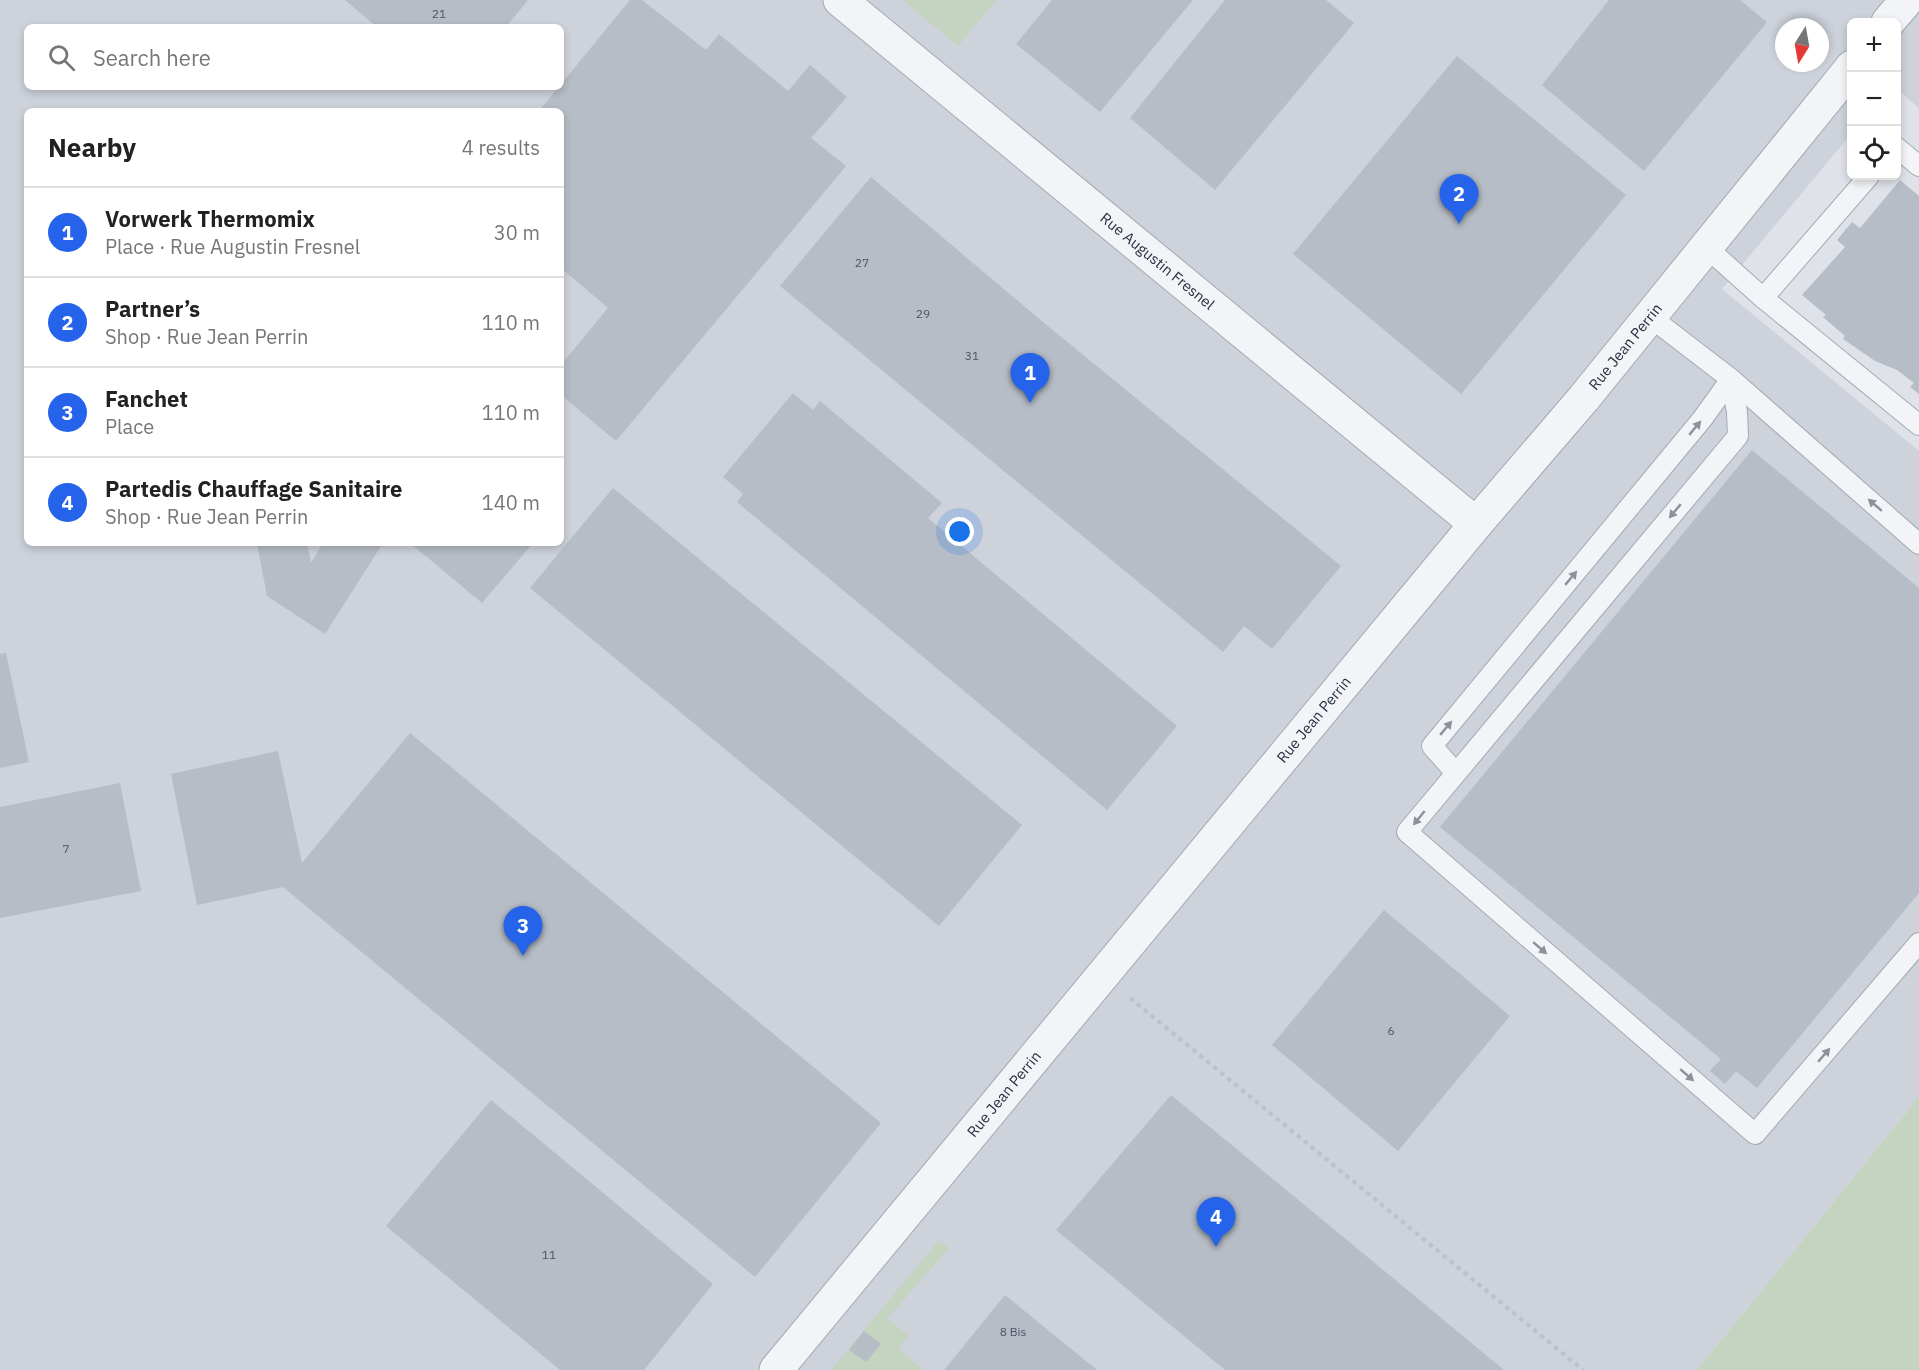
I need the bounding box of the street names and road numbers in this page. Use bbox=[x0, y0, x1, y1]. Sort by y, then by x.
street label: Rue Augustin Fresnel bbox=[1096, 208, 1219, 314]
street label: Rue Jean Perrin bbox=[1584, 299, 1666, 394]
street label: Rue Jean Perrin bbox=[1272, 672, 1355, 766]
street label: Rue Jean Perrin bbox=[963, 1047, 1045, 1141]

